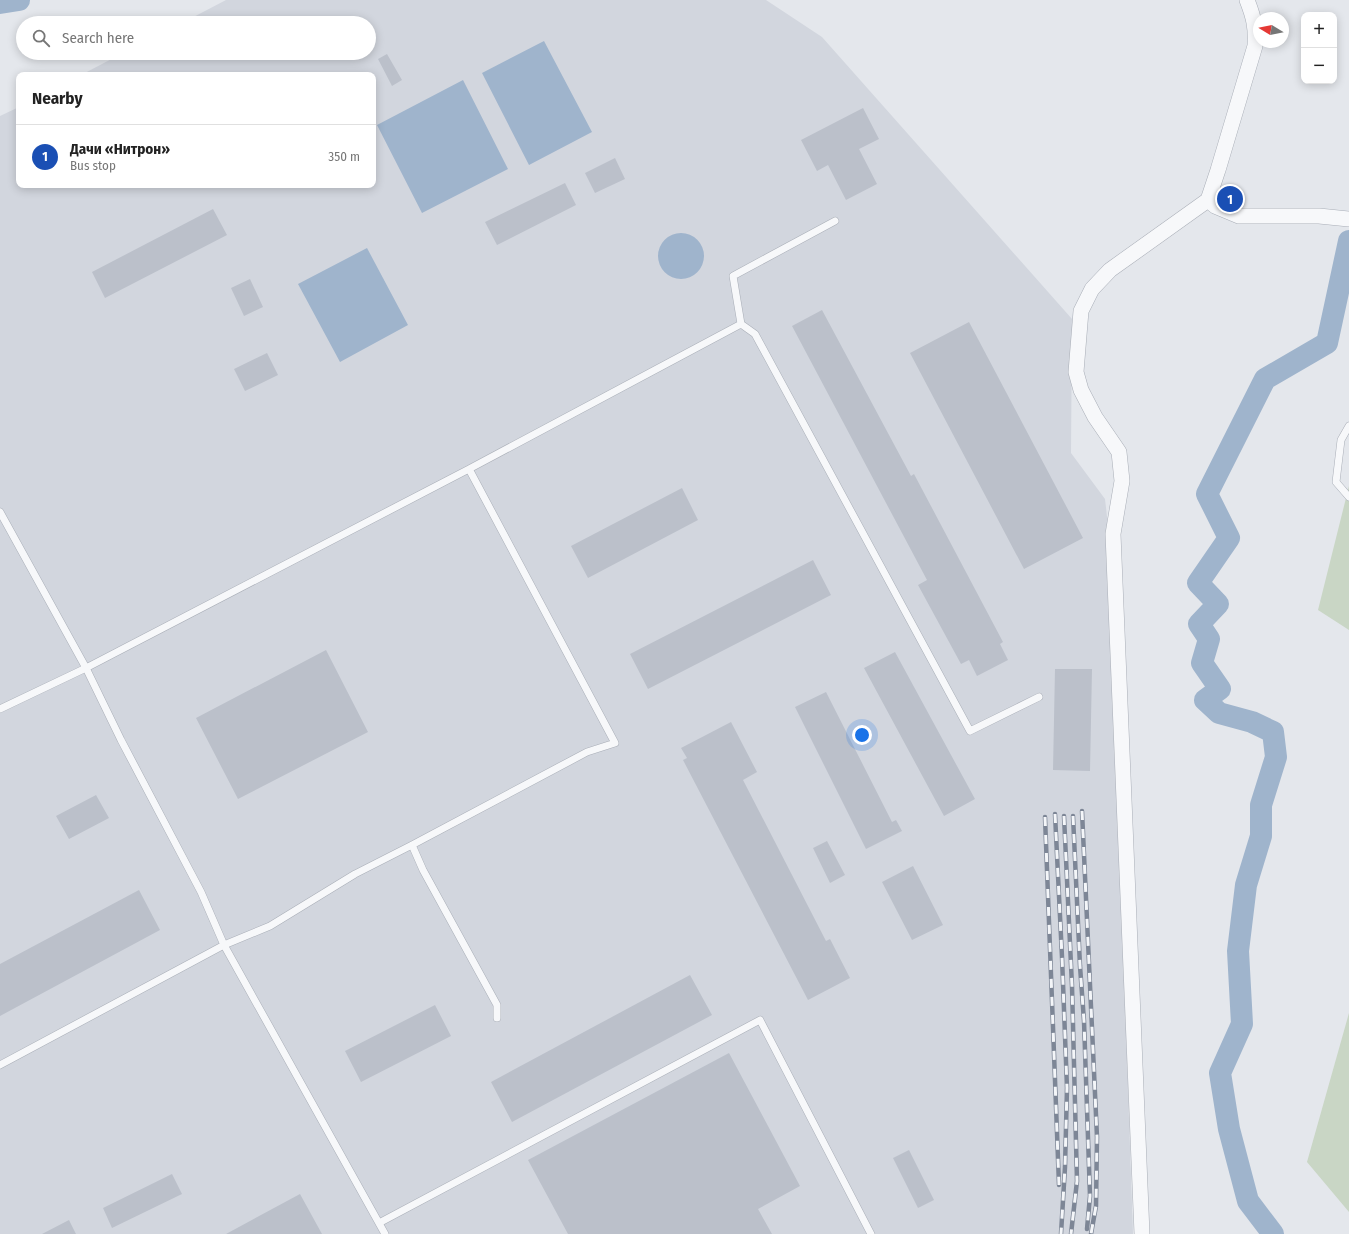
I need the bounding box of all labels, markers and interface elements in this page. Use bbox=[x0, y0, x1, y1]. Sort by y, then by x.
north arrow bbox=[1253, 12, 1289, 48]
map controls bbox=[1301, 12, 1337, 84]
button: + bbox=[1301, 12, 1337, 48]
search box bbox=[16, 16, 376, 60]
icon: search bbox=[30, 27, 52, 49]
text: Search here bbox=[62, 29, 134, 47]
button: − bbox=[1301, 48, 1337, 84]
text: Nearby bbox=[32, 88, 83, 109]
text: Дачи «Нитрон» bbox=[70, 140, 170, 158]
text: 1 bbox=[42, 149, 48, 164]
text: 350 m bbox=[328, 149, 360, 164]
text: Bus stop bbox=[70, 158, 116, 173]
pin: 1 bbox=[1217, 184, 1243, 214]
your location bbox=[852, 725, 872, 745]

